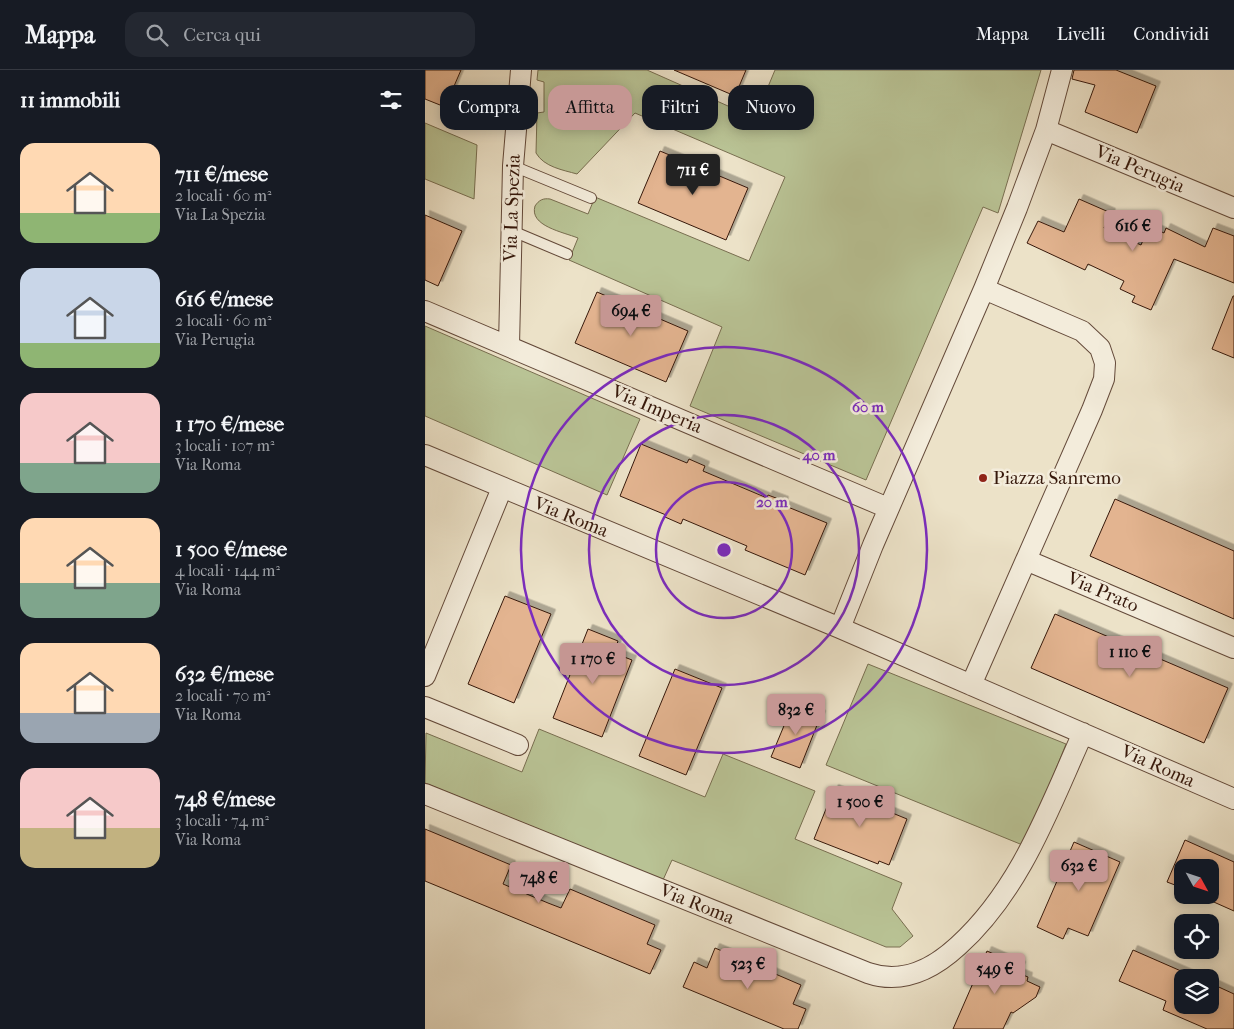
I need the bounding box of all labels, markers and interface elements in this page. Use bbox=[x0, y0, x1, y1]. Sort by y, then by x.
search box bbox=[125, 12, 475, 57]
text: Mappa bbox=[25, 21, 95, 49]
icon: search bbox=[143, 21, 171, 49]
text: Cerca qui bbox=[183, 24, 261, 46]
text: Mappa bbox=[976, 24, 1029, 45]
text: Livelli bbox=[1057, 24, 1105, 45]
text: Condividi bbox=[1133, 24, 1209, 45]
chip: Compra bbox=[440, 85, 538, 130]
chip: Affitta bbox=[548, 85, 632, 130]
chip: Filtri bbox=[642, 85, 718, 130]
chip: Nuovo bbox=[728, 85, 814, 130]
icon: filters bbox=[377, 86, 405, 114]
text: 11 immobili bbox=[20, 88, 120, 112]
street label: Via Perugia bbox=[1091, 140, 1188, 198]
street label: Via La Spezia bbox=[499, 154, 525, 263]
pin: 711 € bbox=[658, 154, 728, 196]
text: 711 € bbox=[677, 160, 709, 179]
text: 711 €/mese bbox=[175, 162, 268, 186]
icon: home bbox=[60, 163, 120, 223]
text: 2 locali · 60 m² bbox=[175, 186, 272, 205]
text: Via La Spezia bbox=[175, 205, 266, 224]
pin: 616 € bbox=[1098, 210, 1168, 252]
text: 616 € bbox=[1115, 216, 1151, 235]
text: 616 €/mese bbox=[175, 287, 273, 311]
icon: home bbox=[60, 288, 120, 348]
pin: 694 € bbox=[596, 294, 666, 337]
text: 694 € bbox=[611, 301, 651, 320]
text: 2 locali · 60 m² bbox=[175, 311, 272, 330]
text: Via Perugia bbox=[175, 330, 255, 349]
street label: Via Imperia bbox=[608, 380, 706, 438]
text: 60 m bbox=[852, 398, 885, 416]
text: 1 170 €/mese bbox=[175, 412, 284, 436]
icon: home bbox=[60, 413, 120, 473]
text: 3 locali · 107 m² bbox=[175, 436, 275, 455]
text: 40 m bbox=[802, 446, 836, 464]
text: Via Roma bbox=[175, 455, 241, 474]
place label: Piazza Sanremo bbox=[993, 467, 1121, 489]
marker: Piazza Sanremo bbox=[977, 472, 989, 484]
street label: Via Roma bbox=[530, 492, 612, 542]
text: 20 m bbox=[756, 493, 788, 511]
text: 1 500 €/mese bbox=[175, 537, 287, 561]
icon: home bbox=[60, 538, 120, 598]
centre of rings bbox=[715, 541, 733, 559]
text: 4 locali · 144 m² bbox=[175, 561, 280, 580]
street label: Via Prato bbox=[1063, 567, 1142, 617]
text: Via Roma bbox=[175, 580, 241, 599]
pin: 1 110 € bbox=[1084, 636, 1176, 678]
pin: 1 170 € bbox=[547, 642, 639, 685]
text: 1 110 € bbox=[1109, 642, 1151, 661]
text: 1 170 € bbox=[571, 649, 615, 668]
text: 632 €/mese bbox=[175, 662, 274, 686]
icon: home bbox=[60, 663, 120, 723]
text: 2 locali · 70 m² bbox=[175, 686, 271, 705]
pin: 832 € bbox=[761, 694, 831, 736]
text: 832 € bbox=[778, 700, 814, 719]
text: Via Roma bbox=[175, 705, 241, 724]
street label: Via Roma bbox=[1117, 740, 1199, 792]
pin: 1 500 € bbox=[814, 786, 906, 828]
text: 748 €/mese bbox=[175, 787, 276, 811]
icon: home bbox=[60, 788, 120, 848]
text: 1 500 € bbox=[837, 792, 883, 811]
text: 3 locali · 74 m² bbox=[175, 811, 269, 830]
text: Via Roma bbox=[175, 830, 241, 849]
pin: 632 € bbox=[1044, 850, 1114, 892]
text: 632 € bbox=[1061, 856, 1097, 875]
north arrow bbox=[1174, 859, 1219, 904]
map controls bbox=[1174, 859, 1219, 1014]
pin: 748 € bbox=[504, 862, 574, 904]
text: 748 € bbox=[520, 868, 558, 887]
street label: Via Roma bbox=[656, 879, 738, 929]
button: locate bbox=[1174, 914, 1219, 959]
pin: 523 € bbox=[713, 948, 783, 990]
pin: 549 € bbox=[960, 952, 1030, 995]
text: 523 € bbox=[731, 954, 765, 973]
text: 549 € bbox=[976, 959, 1014, 978]
button: layers bbox=[1174, 969, 1219, 1014]

